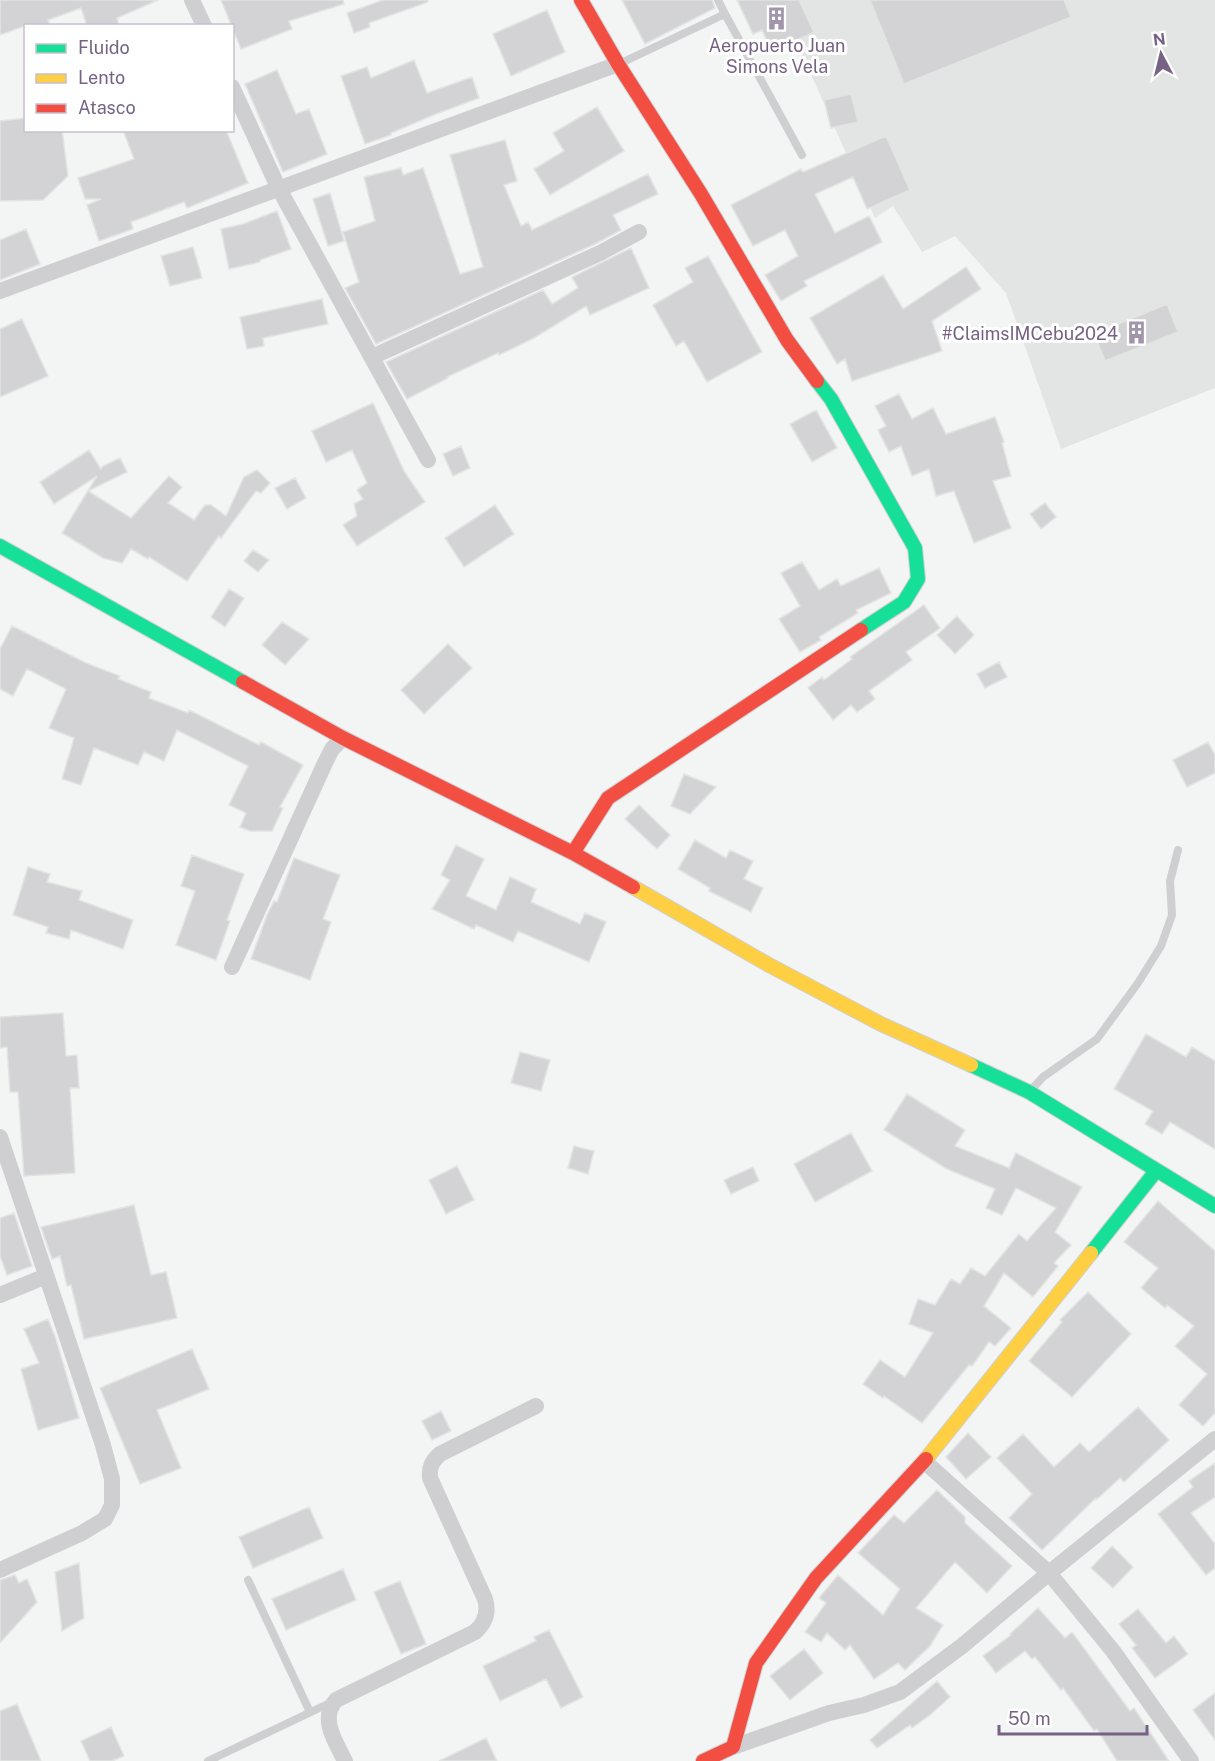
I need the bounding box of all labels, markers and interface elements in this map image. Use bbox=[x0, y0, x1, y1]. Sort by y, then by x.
building icon: Aeropuerto Juan Simons Vela bbox=[764, 6, 790, 32]
legend bbox=[24, 24, 234, 132]
north arrow bbox=[1131, 24, 1191, 84]
text: N bbox=[1152, 29, 1167, 50]
place label: Aeropuerto Juan Simons Vela bbox=[709, 35, 845, 77]
text: Fluido bbox=[78, 37, 130, 58]
text: Lento bbox=[78, 67, 125, 88]
text: Atasco bbox=[78, 97, 136, 118]
building icon: #ClaimsIMCebu2024 bbox=[1123, 320, 1149, 346]
place label: #ClaimsIMCebu2024 bbox=[942, 323, 1118, 344]
scale bar bbox=[999, 1698, 1148, 1736]
text: 50 m bbox=[1008, 1708, 1051, 1729]

